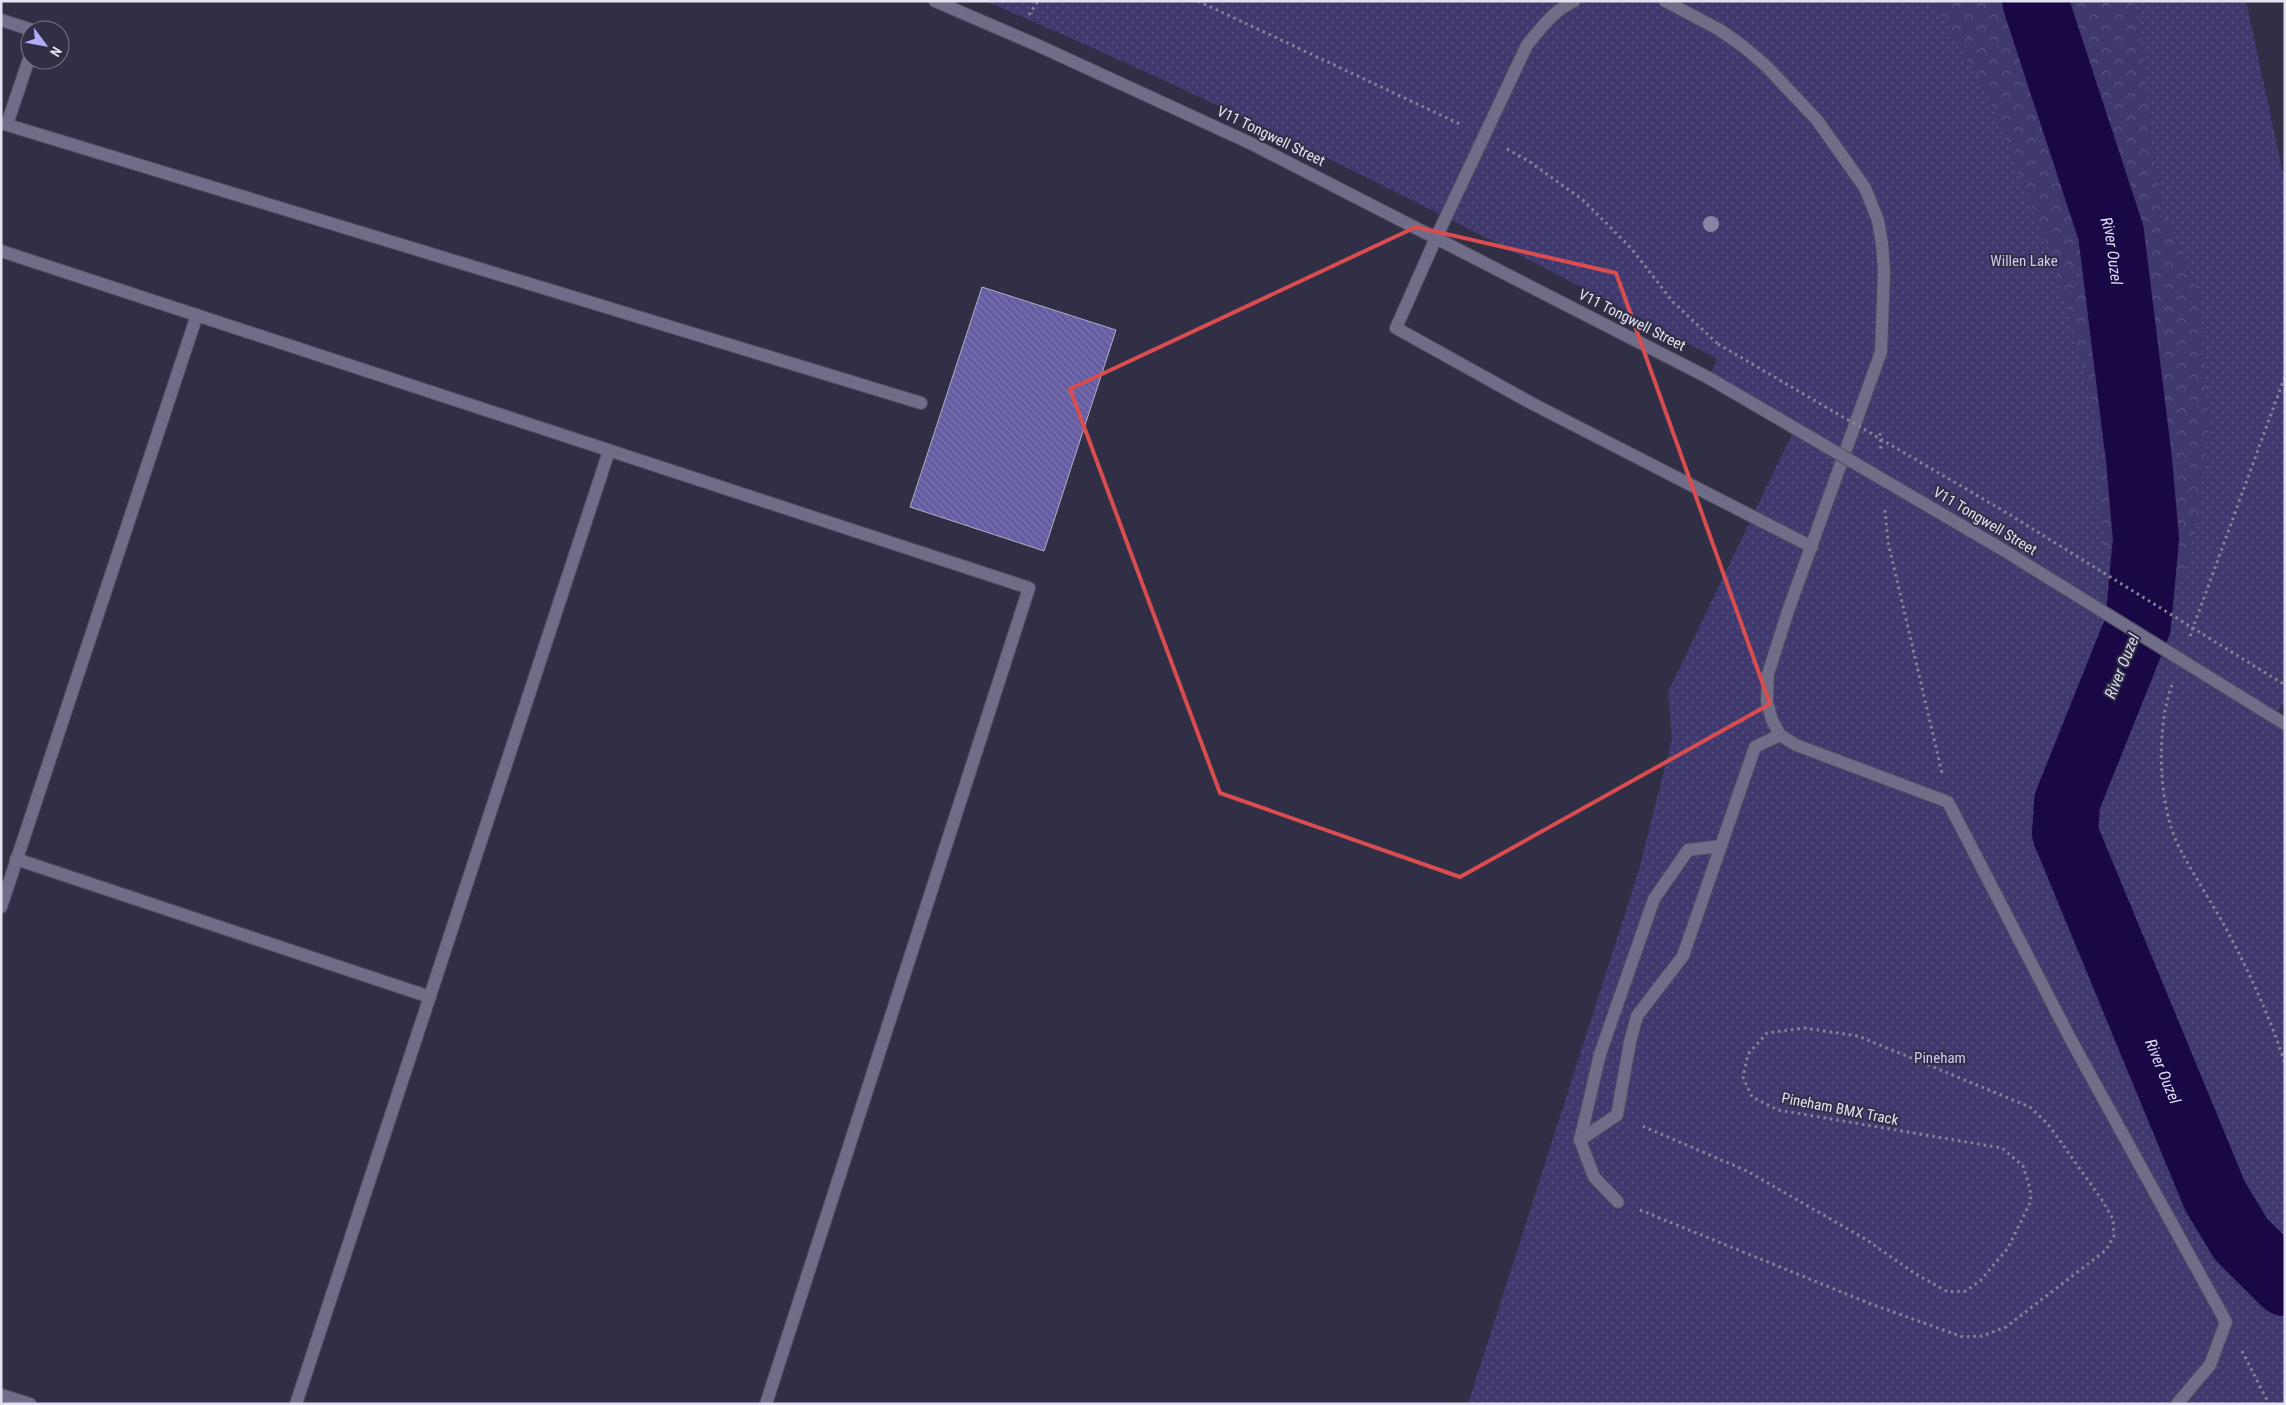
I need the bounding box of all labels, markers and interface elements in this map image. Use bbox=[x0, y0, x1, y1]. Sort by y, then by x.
north arrow bbox=[20, 20, 70, 70]
text: N bbox=[47, 44, 65, 60]
street label: V11 Tongwell Street bbox=[1214, 102, 1328, 170]
water label: River Ouzel bbox=[2097, 215, 2127, 286]
park label: Willen Lake bbox=[1990, 252, 2058, 270]
street label: V11 Tongwell Street bbox=[1575, 285, 1689, 355]
street label: V11 Tongwell Street bbox=[1930, 483, 2040, 559]
water label: River Ouzel bbox=[2100, 630, 2144, 701]
water label: River Ouzel bbox=[2142, 1036, 2185, 1107]
park label: Pineham bbox=[1914, 1049, 1966, 1067]
street label: Pineham BMX Track bbox=[1780, 1089, 1900, 1129]

